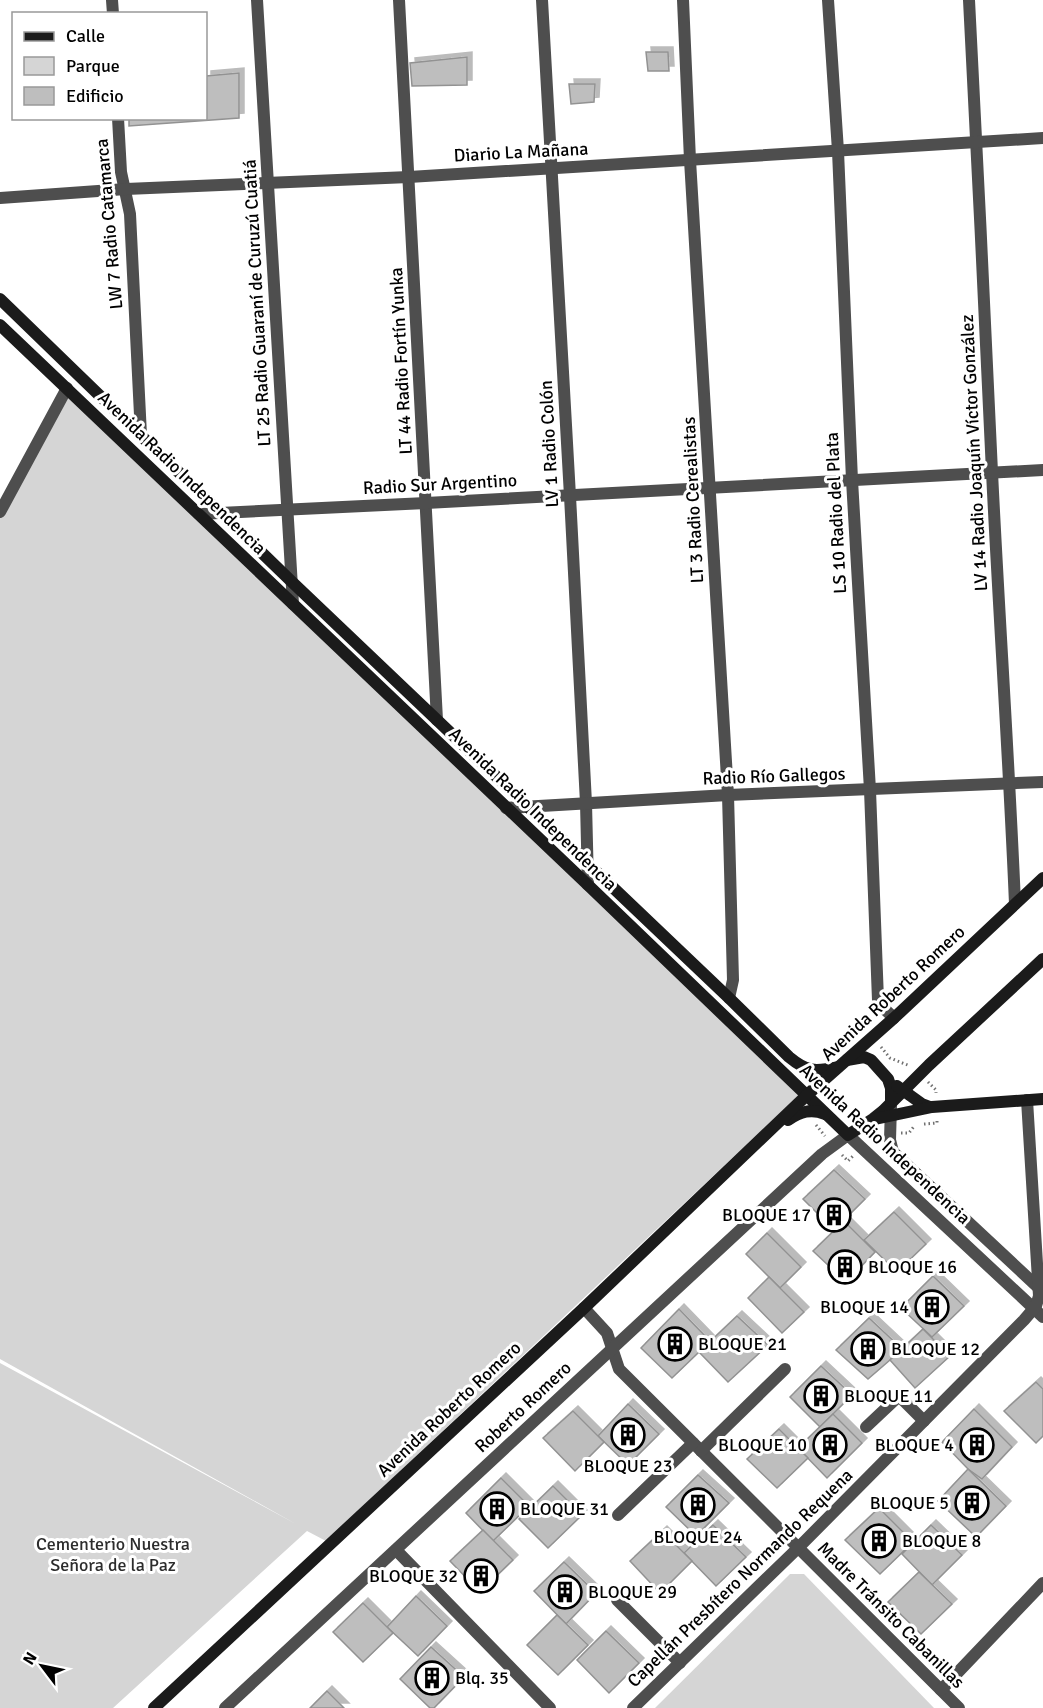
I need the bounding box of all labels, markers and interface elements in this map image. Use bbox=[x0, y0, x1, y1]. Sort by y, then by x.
legend bbox=[12, 12, 207, 120]
text: Calle bbox=[66, 25, 105, 47]
text: Parque bbox=[66, 55, 120, 77]
text: Edificio bbox=[66, 85, 124, 107]
street label: Diario La Mañana bbox=[453, 137, 589, 167]
street label: LW 7 Radio Catamarca bbox=[91, 138, 127, 310]
street label: LT 25 Radio Guaraní de Curuzú Cuatiá bbox=[238, 159, 276, 447]
street label: LT 44 Radio Fortín Yunka bbox=[385, 267, 417, 455]
street label: LV 14 Radio Joaquín Víctor González bbox=[956, 314, 992, 592]
street label: LV 1 Radio Colón bbox=[535, 380, 563, 508]
street label: Avenida Radio Independencia bbox=[93, 387, 271, 559]
street label: LT 3 Radio Cerealistas bbox=[678, 416, 708, 584]
street label: LS 10 Radio del Plata bbox=[821, 432, 851, 594]
street label: Radio Sur Argentino bbox=[362, 469, 518, 499]
street label: Avenida Radio Independencia bbox=[444, 723, 622, 895]
street label: Radio Río Gallegos bbox=[702, 763, 846, 789]
street label: Avenida Roberto Romero bbox=[816, 921, 970, 1065]
street label: Avenida Radio Independencia bbox=[795, 1059, 975, 1229]
building icon: BLOQUE 17 bbox=[816, 1197, 852, 1233]
place label: BLOQUE 17 bbox=[722, 1204, 811, 1226]
building icon: BLOQUE 16 bbox=[827, 1249, 863, 1285]
place label: BLOQUE 16 bbox=[868, 1256, 957, 1278]
building icon: BLOQUE 14 bbox=[914, 1289, 950, 1325]
place label: BLOQUE 14 bbox=[820, 1296, 909, 1318]
building icon: BLOQUE 21 bbox=[657, 1326, 693, 1362]
building icon: BLOQUE 12 bbox=[850, 1331, 886, 1367]
place label: BLOQUE 21 bbox=[698, 1333, 787, 1355]
street label: Avenida Roberto Romero bbox=[372, 1337, 526, 1481]
place label: BLOQUE 12 bbox=[891, 1338, 980, 1360]
street label: Roberto Romero bbox=[470, 1357, 576, 1457]
building icon: BLOQUE 11 bbox=[803, 1378, 839, 1414]
place label: BLOQUE 11 bbox=[844, 1385, 933, 1407]
building icon: BLOQUE 23 bbox=[610, 1417, 646, 1453]
building icon: BLOQUE 10 bbox=[812, 1427, 848, 1463]
building icon: BLOQUE 4 bbox=[959, 1427, 995, 1463]
place label: BLOQUE 10 bbox=[718, 1434, 807, 1456]
place label: BLOQUE 4 bbox=[875, 1434, 954, 1456]
place label: BLOQUE 23 bbox=[584, 1455, 673, 1477]
street label: Capellán Presbítero Normando Requena bbox=[623, 1464, 857, 1692]
building icon: BLOQUE 5 bbox=[954, 1485, 990, 1521]
building icon: BLOQUE 24 bbox=[680, 1487, 716, 1523]
building icon: BLOQUE 31 bbox=[479, 1491, 515, 1527]
place label: BLOQUE 5 bbox=[870, 1492, 949, 1514]
place label: BLOQUE 31 bbox=[520, 1498, 609, 1520]
building icon: BLOQUE 8 bbox=[861, 1523, 897, 1559]
place label: BLOQUE 24 bbox=[654, 1526, 743, 1548]
place label: BLOQUE 8 bbox=[902, 1530, 981, 1552]
park label: Cementerio Nuestra Señora de la Paz bbox=[36, 1533, 190, 1576]
street label: Madre Tránsito Cabanillas bbox=[813, 1537, 969, 1693]
building icon: BLOQUE 32 bbox=[463, 1558, 499, 1594]
place label: BLOQUE 32 bbox=[369, 1565, 458, 1587]
building icon: BLOQUE 29 bbox=[547, 1574, 583, 1610]
place label: BLOQUE 29 bbox=[588, 1581, 677, 1603]
north arrow bbox=[12, 1636, 72, 1696]
text: N bbox=[19, 1649, 42, 1669]
building icon: Blq. 35 bbox=[414, 1660, 450, 1696]
place label: Blq. 35 bbox=[455, 1667, 509, 1689]

